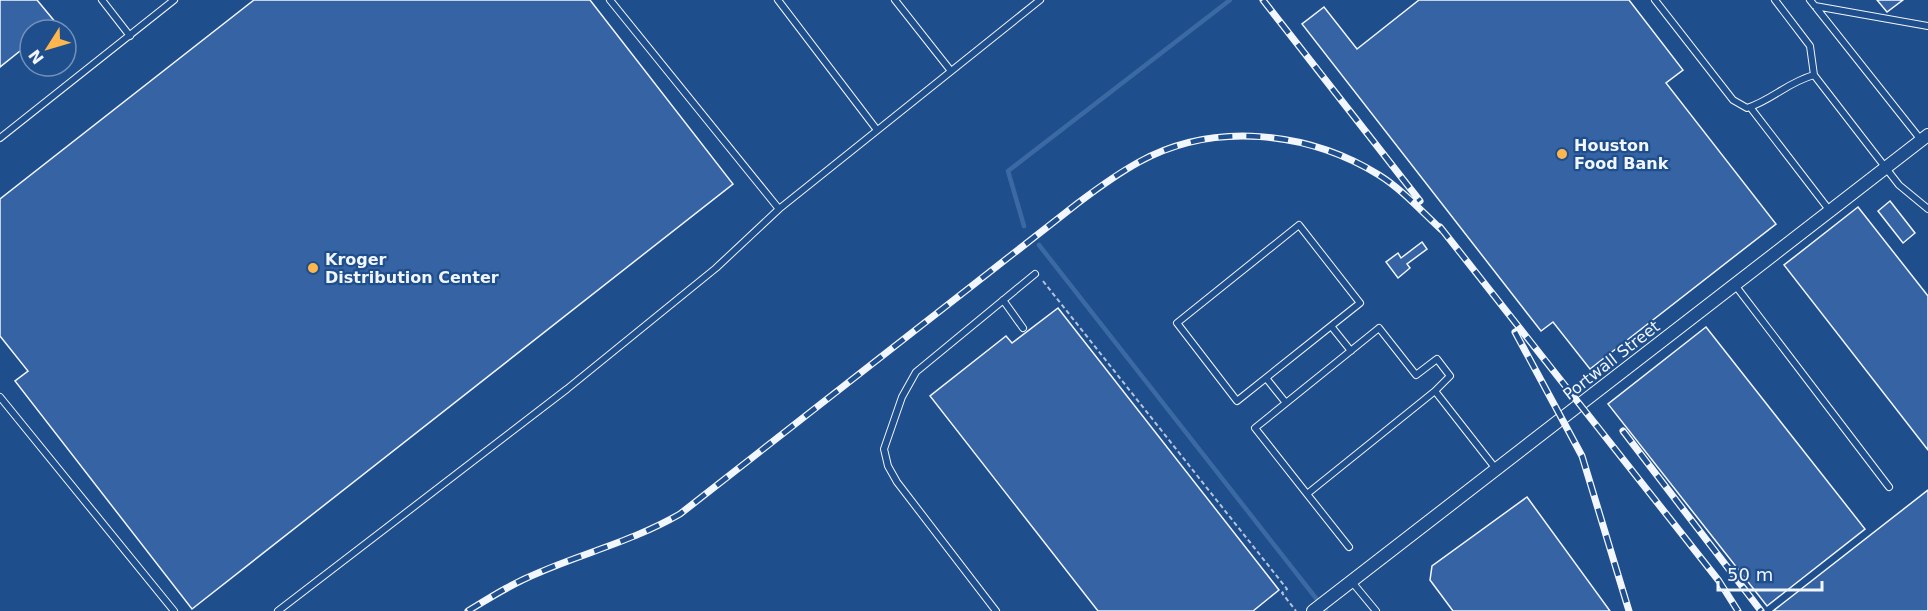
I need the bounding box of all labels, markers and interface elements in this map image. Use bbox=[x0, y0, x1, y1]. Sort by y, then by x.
north arrow bbox=[18, 18, 78, 78]
text: N bbox=[25, 46, 48, 68]
place label: Houston Food Bank bbox=[1574, 136, 1669, 173]
marker: Houston Food Bank bbox=[1555, 147, 1569, 161]
place label: Kroger Distribution Center bbox=[325, 250, 499, 287]
marker: Kroger Distribution Center bbox=[306, 261, 320, 275]
street label: Portwall Street bbox=[1559, 317, 1663, 404]
scale bar bbox=[1718, 554, 1822, 592]
text: 50 m bbox=[1727, 564, 1773, 585]

